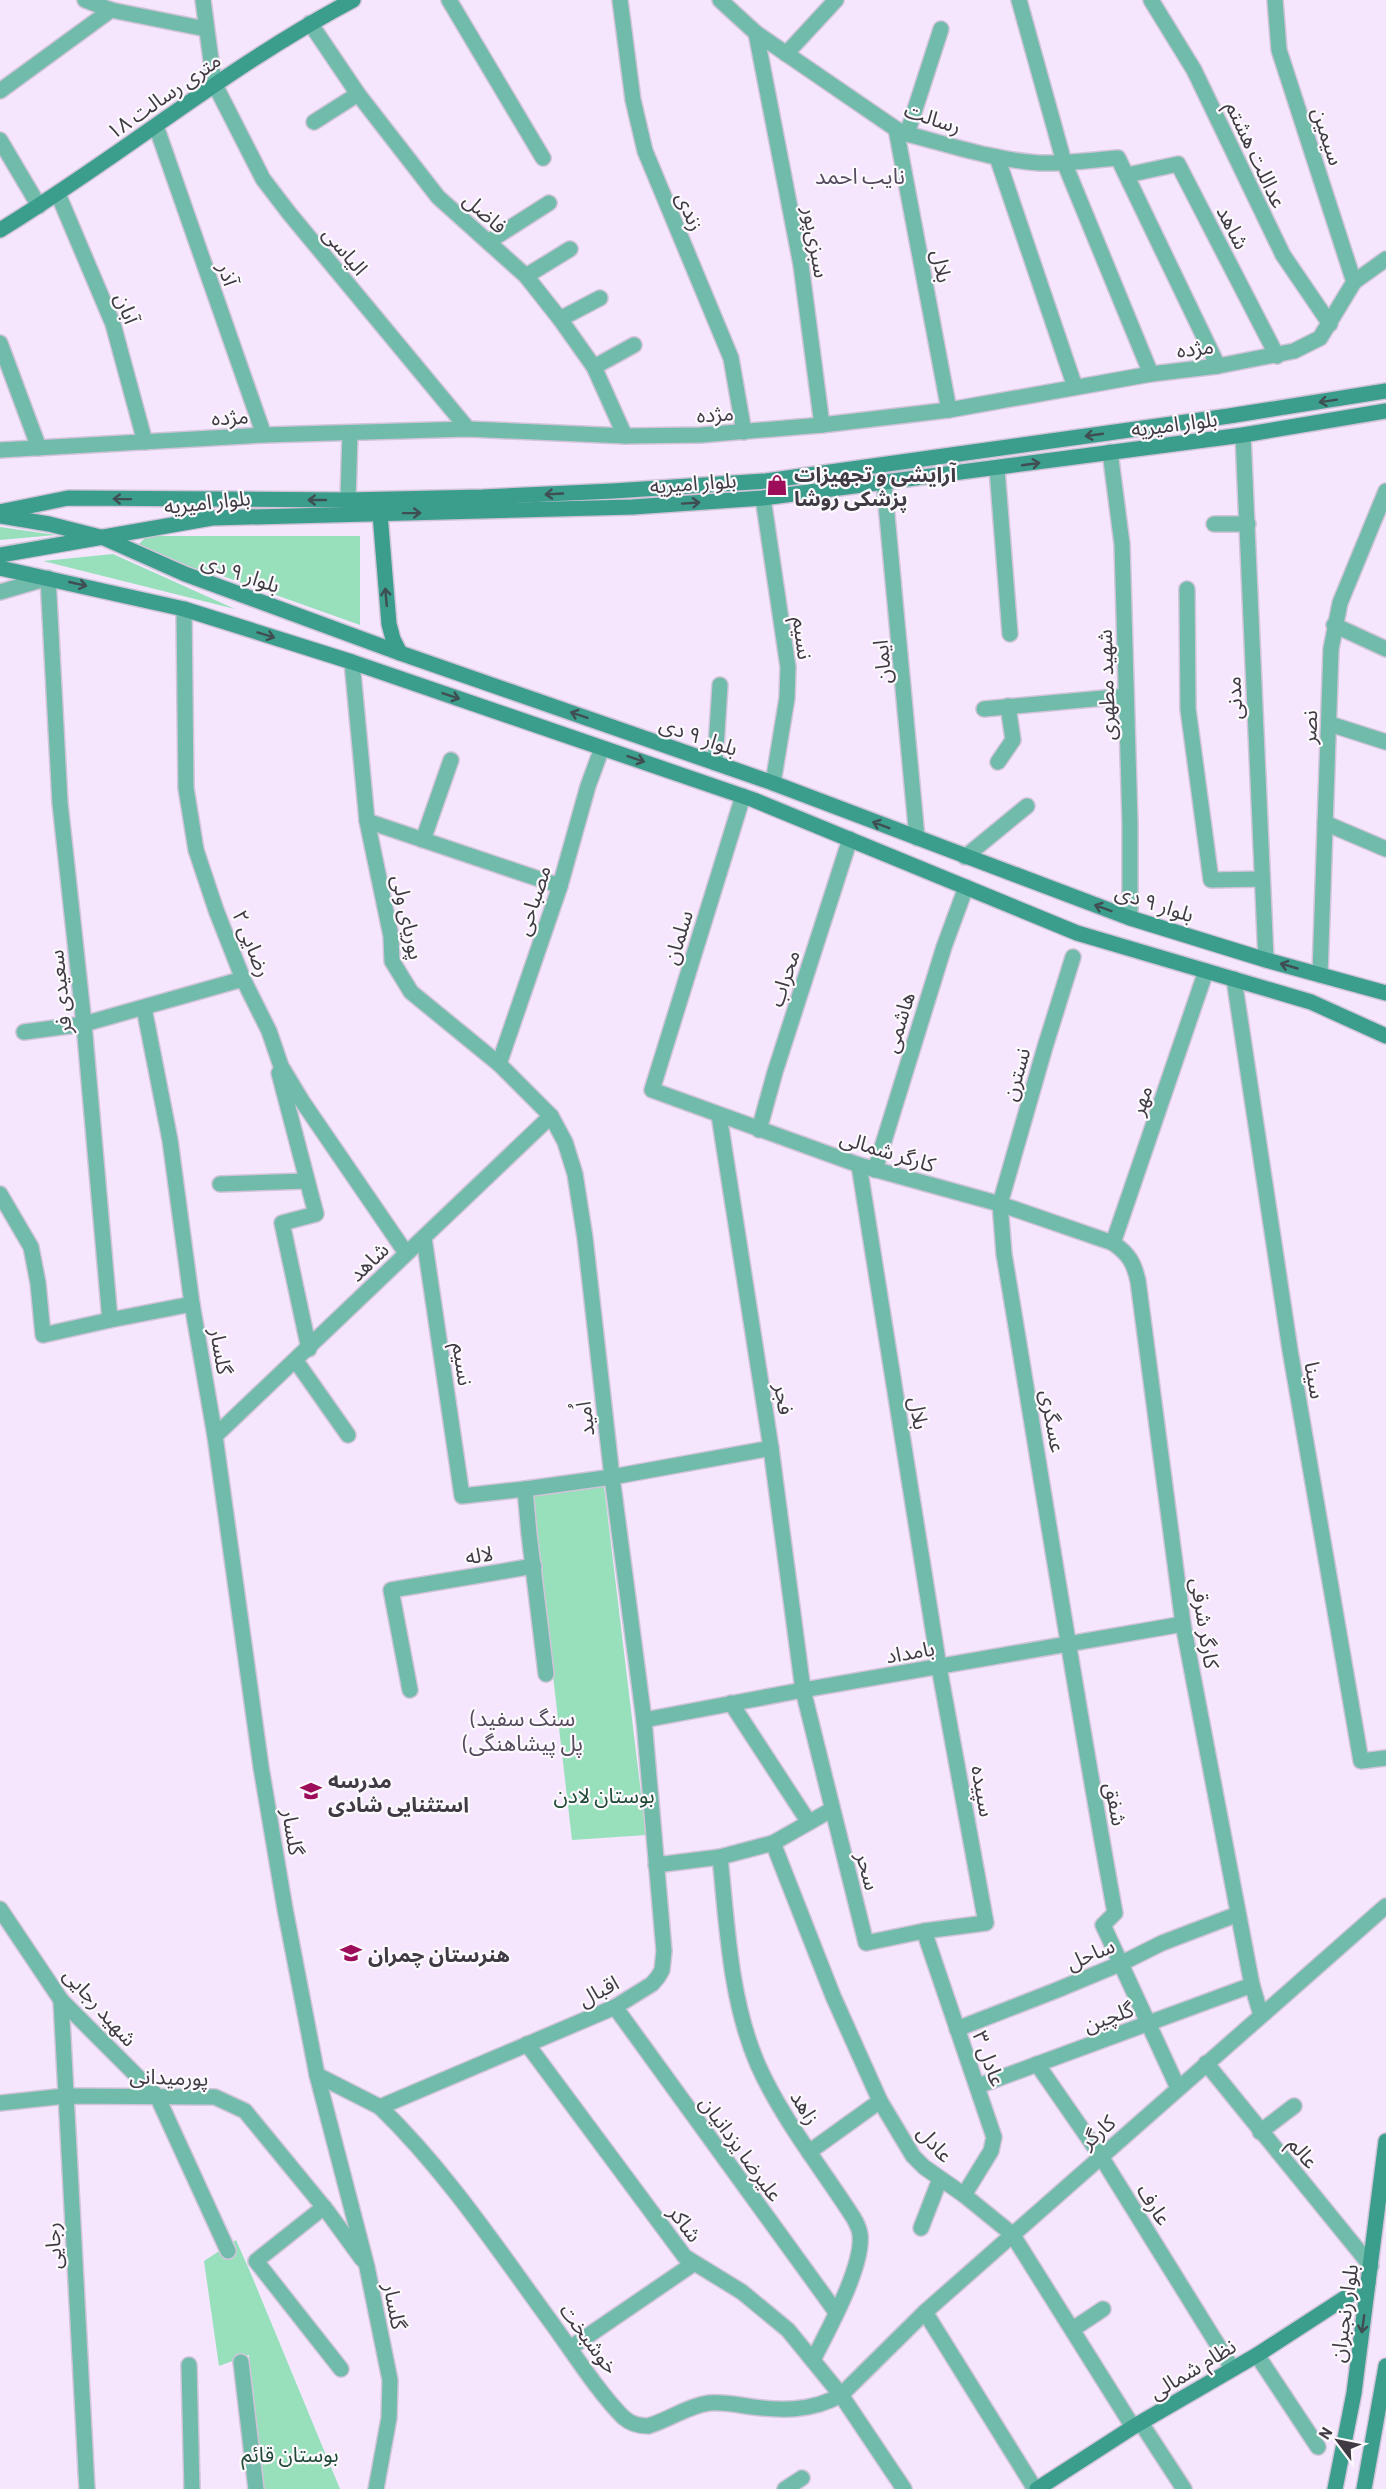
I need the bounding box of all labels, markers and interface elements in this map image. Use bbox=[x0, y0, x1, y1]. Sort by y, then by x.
street label: ۱۸ متری رسالت bbox=[101, 46, 225, 144]
street label: رسالت bbox=[901, 96, 964, 139]
street label: عداللت هشتم bbox=[1218, 97, 1293, 213]
street label: سیمین bbox=[1307, 104, 1350, 169]
district label: نایب احمد bbox=[815, 162, 905, 189]
street label: فاضل bbox=[458, 186, 513, 239]
street label: زندی bbox=[671, 188, 710, 235]
street label: شاهد bbox=[1212, 201, 1256, 253]
street label: سبزی‌پور bbox=[796, 203, 836, 280]
street label: الیاسی bbox=[318, 220, 374, 280]
street label: بلال bbox=[927, 248, 958, 285]
street label: آذر bbox=[212, 258, 245, 290]
street label: آبان bbox=[110, 289, 146, 328]
street label: مژده bbox=[1175, 332, 1215, 363]
one-way arrow bbox=[1319, 395, 1339, 406]
street label: مژده bbox=[696, 399, 735, 428]
street label: مژده bbox=[211, 403, 249, 430]
street label: بلوار امیریه bbox=[1129, 405, 1219, 442]
one-way arrow bbox=[1084, 430, 1104, 441]
one-way arrow bbox=[1020, 459, 1040, 470]
place label: آرایشی و تجهیزات پزشکی روشا bbox=[794, 461, 957, 512]
street label: بلوار امیریه bbox=[649, 467, 737, 498]
shop icon: آرایشی و تجهیزات پزشکی روشا bbox=[765, 473, 789, 497]
street label: بلوار امیریه bbox=[163, 484, 252, 519]
one-way arrow bbox=[545, 489, 565, 500]
one-way arrow bbox=[113, 493, 133, 504]
one-way arrow bbox=[308, 494, 328, 506]
one-way arrow bbox=[681, 497, 701, 508]
one-way arrow bbox=[402, 507, 422, 519]
street label: بلوار ۹ دی bbox=[198, 547, 283, 598]
one-way arrow bbox=[68, 579, 87, 591]
one-way arrow bbox=[380, 587, 391, 607]
street label: نسیم bbox=[785, 615, 819, 661]
street label: شهید مطهری bbox=[1091, 629, 1120, 741]
one-way arrow bbox=[256, 630, 275, 641]
street label: ایمان bbox=[867, 639, 896, 685]
street label: مدنی bbox=[1219, 676, 1248, 720]
one-way arrow bbox=[441, 691, 460, 702]
one-way arrow bbox=[571, 709, 589, 720]
street label: بلوار ۹ دی bbox=[656, 710, 741, 761]
street label: نصر bbox=[1295, 710, 1322, 745]
one-way arrow bbox=[626, 755, 644, 766]
one-way arrow bbox=[873, 818, 891, 829]
street label: مصباحی bbox=[509, 862, 556, 938]
street label: پوریای ولی bbox=[386, 872, 430, 962]
street label: بلوار ۹ دی bbox=[1112, 878, 1197, 927]
one-way arrow bbox=[1094, 901, 1113, 912]
street label: رضایی ۲ bbox=[227, 906, 278, 981]
street label: سلمان bbox=[657, 907, 698, 967]
street label: محراب bbox=[762, 947, 805, 1010]
street label: سعیدی فر bbox=[42, 949, 77, 1036]
one-way arrow bbox=[1280, 960, 1299, 971]
street label: هاشمی bbox=[877, 989, 920, 1056]
street label: نسترن bbox=[996, 1045, 1035, 1104]
street label: مهر bbox=[1123, 1082, 1158, 1120]
street label: کارگر شمالی bbox=[837, 1124, 939, 1177]
street label: شاهد bbox=[343, 1236, 393, 1286]
street label: گلسار bbox=[204, 1325, 238, 1377]
street label: نسیم bbox=[445, 1341, 479, 1388]
street label: سینا bbox=[1300, 1359, 1332, 1401]
street label: فجر bbox=[769, 1381, 800, 1416]
street label: عسگری bbox=[1035, 1388, 1072, 1455]
street label: بلال bbox=[904, 1395, 935, 1431]
street label: اُمید bbox=[568, 1400, 599, 1438]
street label: لاله bbox=[463, 1539, 495, 1569]
street label: کارگر شرقی bbox=[1185, 1576, 1226, 1671]
street label: بامداد bbox=[884, 1634, 936, 1668]
district label: (سنگ سفید (پل پیشاهنگی bbox=[462, 1704, 583, 1758]
street label: سپیده bbox=[965, 1763, 1001, 1819]
place label: مدرسه استثنایی شادی bbox=[328, 1767, 469, 1817]
school or university icon: مدرسه استثنایی شادی bbox=[299, 1779, 323, 1803]
street label: شفق bbox=[1099, 1780, 1133, 1828]
park label: بوستان لادن bbox=[553, 1782, 655, 1808]
street label: گلسار bbox=[277, 1806, 310, 1857]
street label: سحر bbox=[851, 1848, 886, 1893]
street label: ساحل bbox=[1062, 1932, 1118, 1975]
school or university icon: هنرستان چمران bbox=[339, 1941, 363, 1965]
place label: هنرستان چمران bbox=[368, 1941, 510, 1968]
street label: شهید رجایی bbox=[58, 1961, 143, 2051]
street label: اقبال bbox=[573, 1969, 623, 2012]
street label: گلچین bbox=[1080, 1995, 1137, 2038]
street label: عادل ۳ bbox=[967, 2027, 1012, 2090]
street label: پورمیدانی bbox=[129, 2062, 209, 2092]
street label: زاهد bbox=[785, 2085, 826, 2129]
street label: علیرضا یزدانیان bbox=[694, 2090, 789, 2206]
street label: کارگر bbox=[1073, 2109, 1121, 2155]
street label: عادل bbox=[912, 2119, 959, 2167]
street label: عالم bbox=[1280, 2131, 1324, 2176]
street label: عارف bbox=[1132, 2179, 1177, 2230]
street label: شاکر bbox=[663, 2199, 708, 2247]
street label: رجایی bbox=[38, 2222, 67, 2270]
street label: بلوار رنجبران bbox=[1324, 2262, 1363, 2364]
street label: گلسار bbox=[378, 2280, 413, 2332]
street label: خوشبخت bbox=[554, 2298, 625, 2379]
one-way arrow bbox=[1357, 2313, 1368, 2333]
street label: نظام شمالی bbox=[1144, 2332, 1242, 2408]
north arrow bbox=[1308, 2411, 1368, 2471]
text: N bbox=[1314, 2423, 1336, 2442]
park label: بوستان قائم bbox=[241, 2441, 339, 2470]

